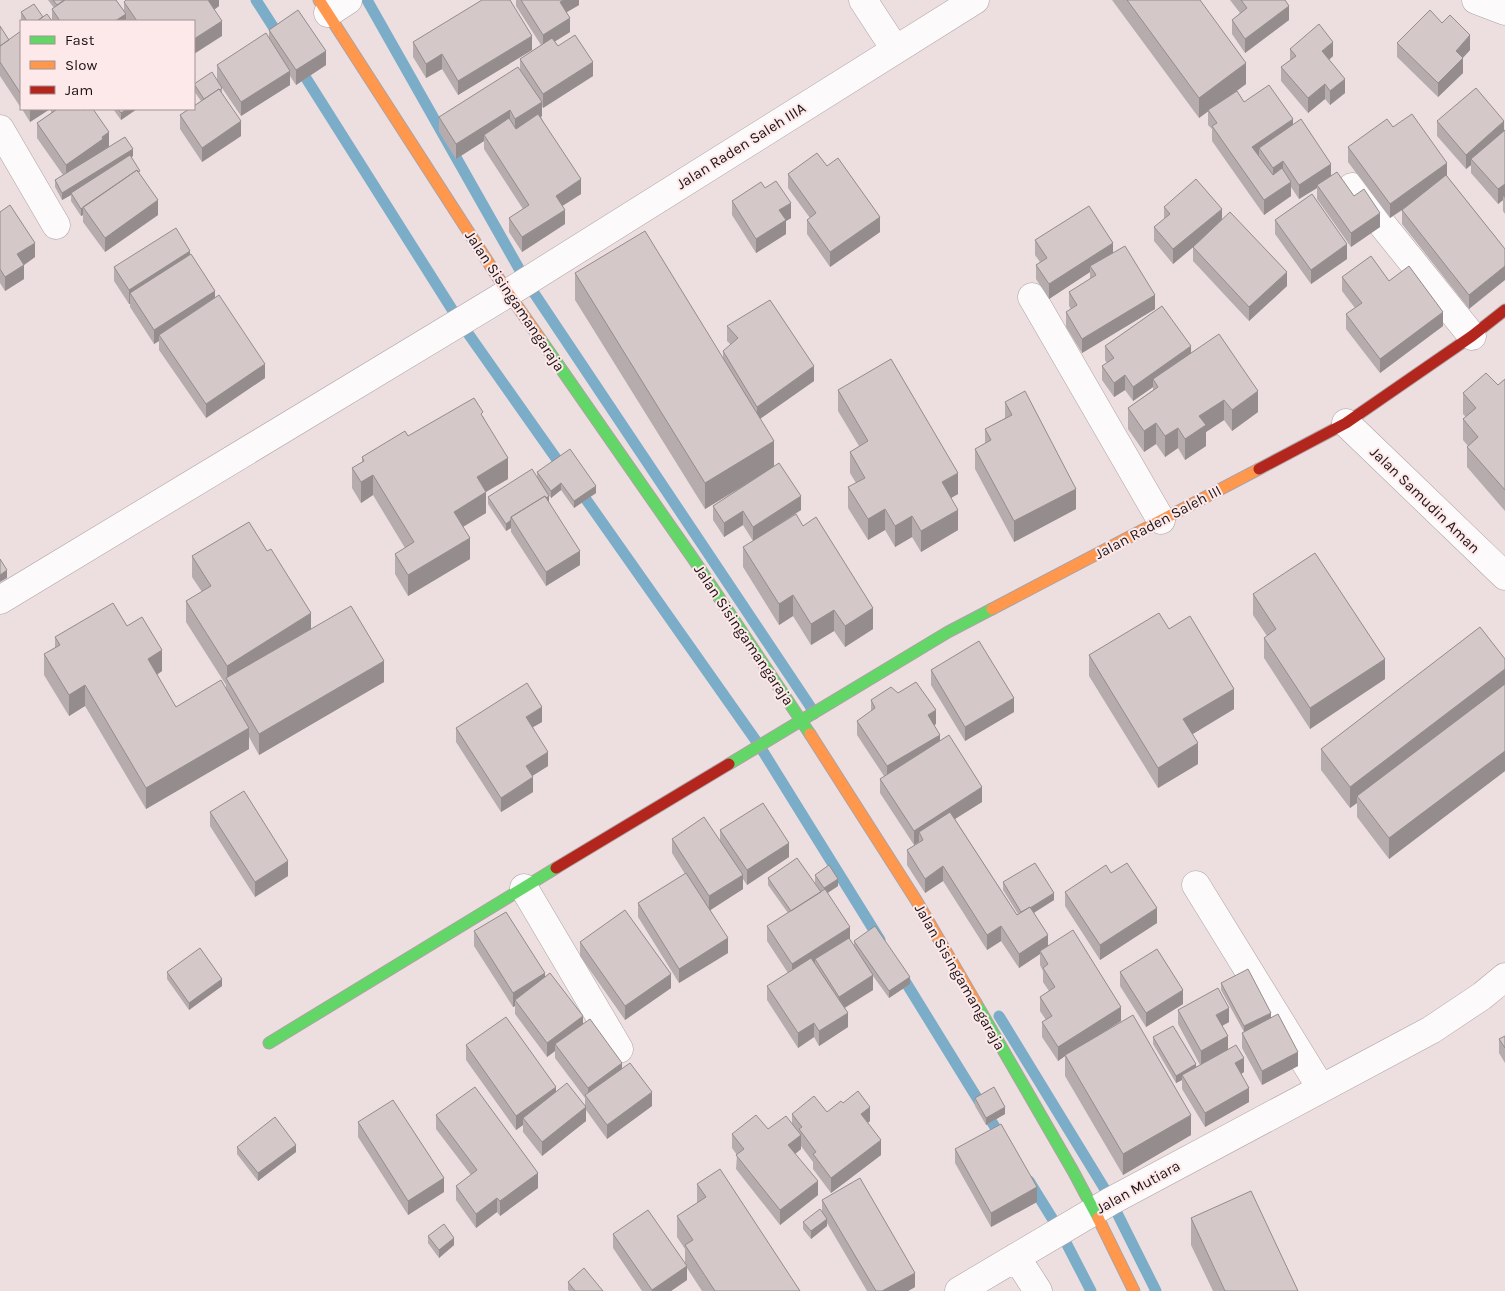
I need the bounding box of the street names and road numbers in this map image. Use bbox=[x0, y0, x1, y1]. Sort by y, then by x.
street label: Jalan Raden Saleh IIIA bbox=[673, 99, 809, 193]
street label: Jalan Sisingamangaraja bbox=[461, 227, 569, 375]
street label: Jalan Samudin Aman bbox=[1366, 443, 1484, 557]
street label: Jalan Raden Saleh III bbox=[1092, 481, 1224, 563]
street label: Jalan Sisingamangaraja bbox=[690, 561, 798, 709]
street label: Jalan Sisingamangaraja bbox=[911, 901, 1009, 1053]
street label: Jalan Mutiara bbox=[1093, 1157, 1183, 1217]

